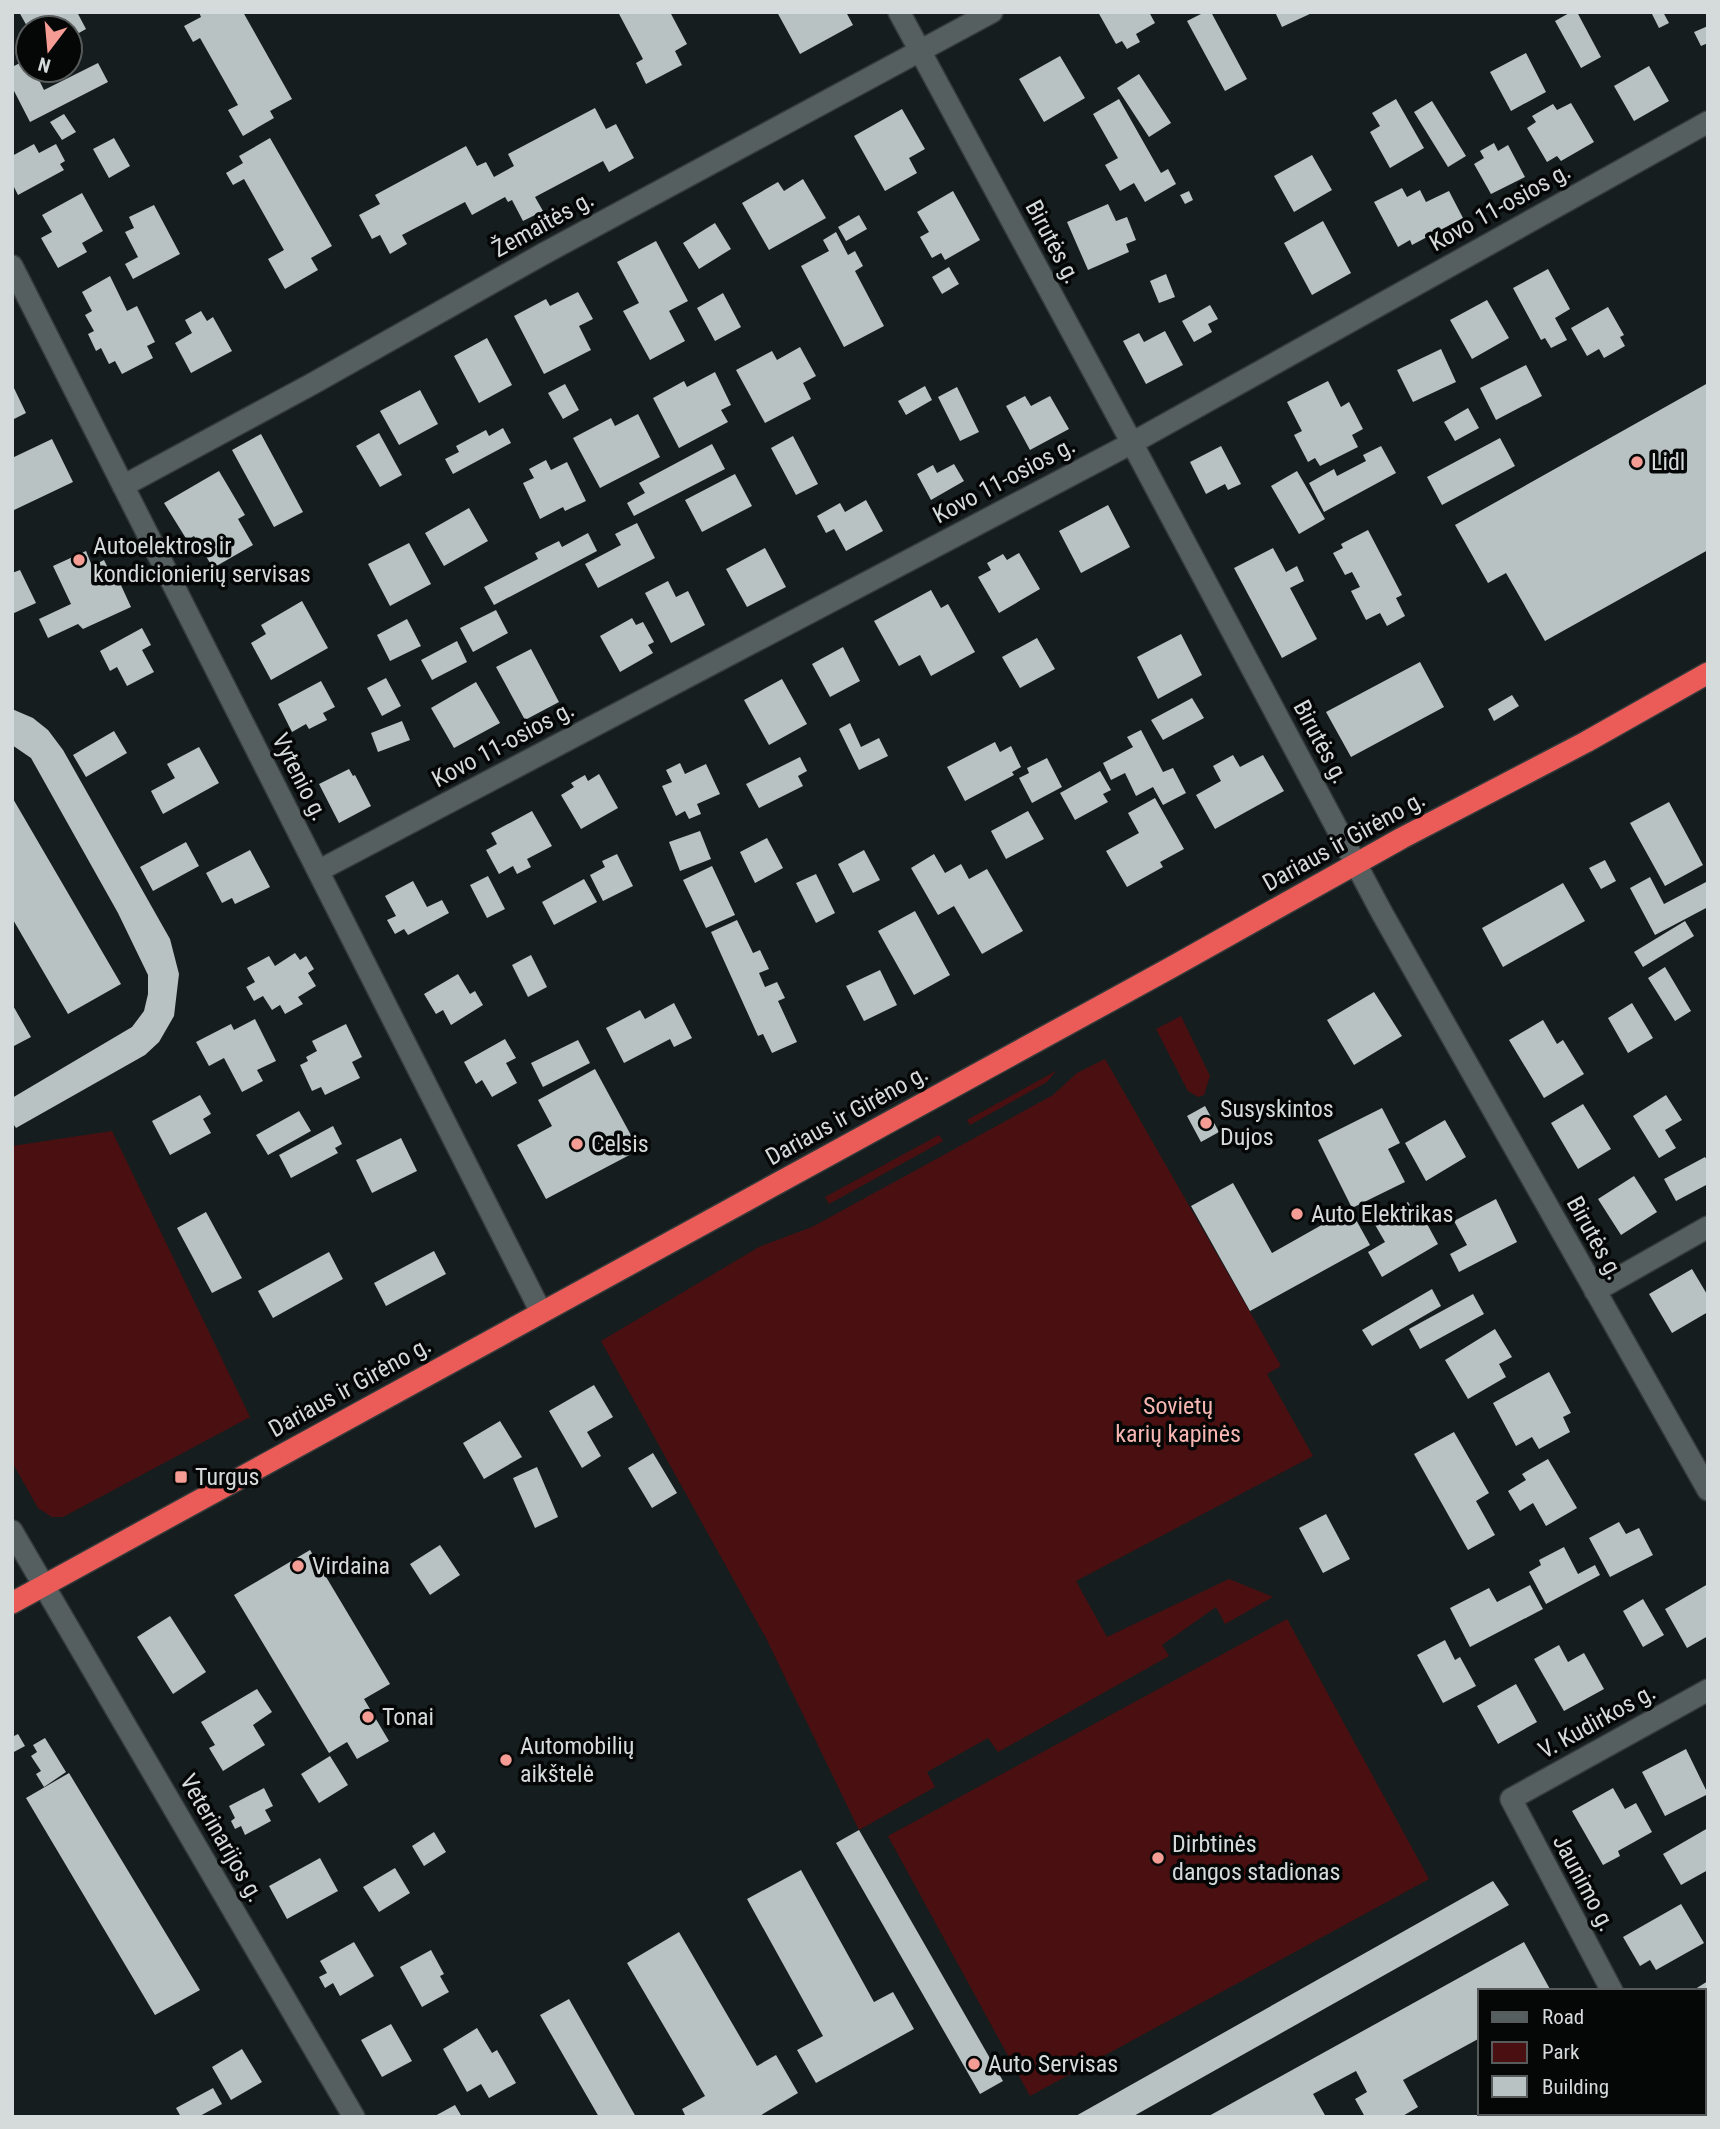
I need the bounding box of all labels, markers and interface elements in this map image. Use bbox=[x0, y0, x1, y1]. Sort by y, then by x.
north arrow bbox=[14, 14, 84, 84]
text: N bbox=[36, 52, 53, 78]
street label: Kovo 11-osios g. bbox=[1425, 157, 1575, 257]
street label: Žemaitės g. bbox=[487, 185, 599, 263]
street label: Birutės g. bbox=[1019, 195, 1087, 289]
street label: Kovo 11-osios g. bbox=[928, 431, 1080, 529]
place label: Lidl bbox=[1651, 448, 1685, 476]
marker: Lidl bbox=[1629, 454, 1645, 470]
place label: Autoelektros ir kondicionierių servisas bbox=[93, 532, 311, 588]
marker: Autoelektros ir kondicionierių servisas bbox=[71, 552, 87, 568]
street label: Kovo 11-osios g. bbox=[427, 695, 579, 793]
street label: Birutės g. bbox=[1287, 695, 1355, 789]
street label: Vytenio g. bbox=[266, 729, 334, 825]
street label: Dariaus ir Girėno g. bbox=[1258, 785, 1430, 897]
street label: Dariaus ir Girėno g. bbox=[761, 1059, 933, 1171]
place label: Susyskintos Dujos bbox=[1220, 1095, 1334, 1151]
marker: Susyskintos Dujos bbox=[1198, 1115, 1214, 1131]
place label: Celsis bbox=[591, 1130, 649, 1158]
marker: Celsis bbox=[569, 1136, 585, 1152]
street label: Birutės g. bbox=[1561, 1192, 1629, 1284]
place label: Auto Elektrikas bbox=[1311, 1200, 1453, 1228]
marker: Auto Elektrikas bbox=[1289, 1206, 1305, 1222]
street label: Dariaus ir Girėno g. bbox=[264, 1331, 436, 1443]
park label: Sovietų karių kapinės bbox=[1115, 1392, 1241, 1448]
place label: Turgus bbox=[195, 1463, 259, 1491]
marker: Turgus bbox=[173, 1469, 189, 1485]
place label: Virdaina bbox=[312, 1552, 390, 1580]
marker: Virdaina bbox=[290, 1558, 306, 1574]
street label: V. Kudirkos g. bbox=[1534, 1677, 1660, 1765]
place label: Tonai bbox=[382, 1703, 434, 1731]
marker: Tonai bbox=[360, 1709, 376, 1725]
place label: Automobilių aikštelė bbox=[520, 1732, 634, 1788]
marker: Automobilių aikštelė bbox=[498, 1752, 514, 1768]
street label: Veterinarijos g. bbox=[174, 1769, 270, 1907]
place label: Dirbtinės dangos stadionas bbox=[1172, 1830, 1340, 1886]
street label: Jaunimo g. bbox=[1547, 1830, 1621, 1936]
marker: Dirbtinės dangos stadionas bbox=[1150, 1850, 1166, 1866]
legend bbox=[1478, 1989, 1706, 2115]
text: Road bbox=[1542, 2005, 1584, 2029]
text: Park bbox=[1542, 2040, 1580, 2064]
place label: Auto Servisas bbox=[988, 2050, 1118, 2078]
marker: Auto Servisas bbox=[966, 2056, 982, 2072]
text: Building bbox=[1542, 2075, 1609, 2099]

